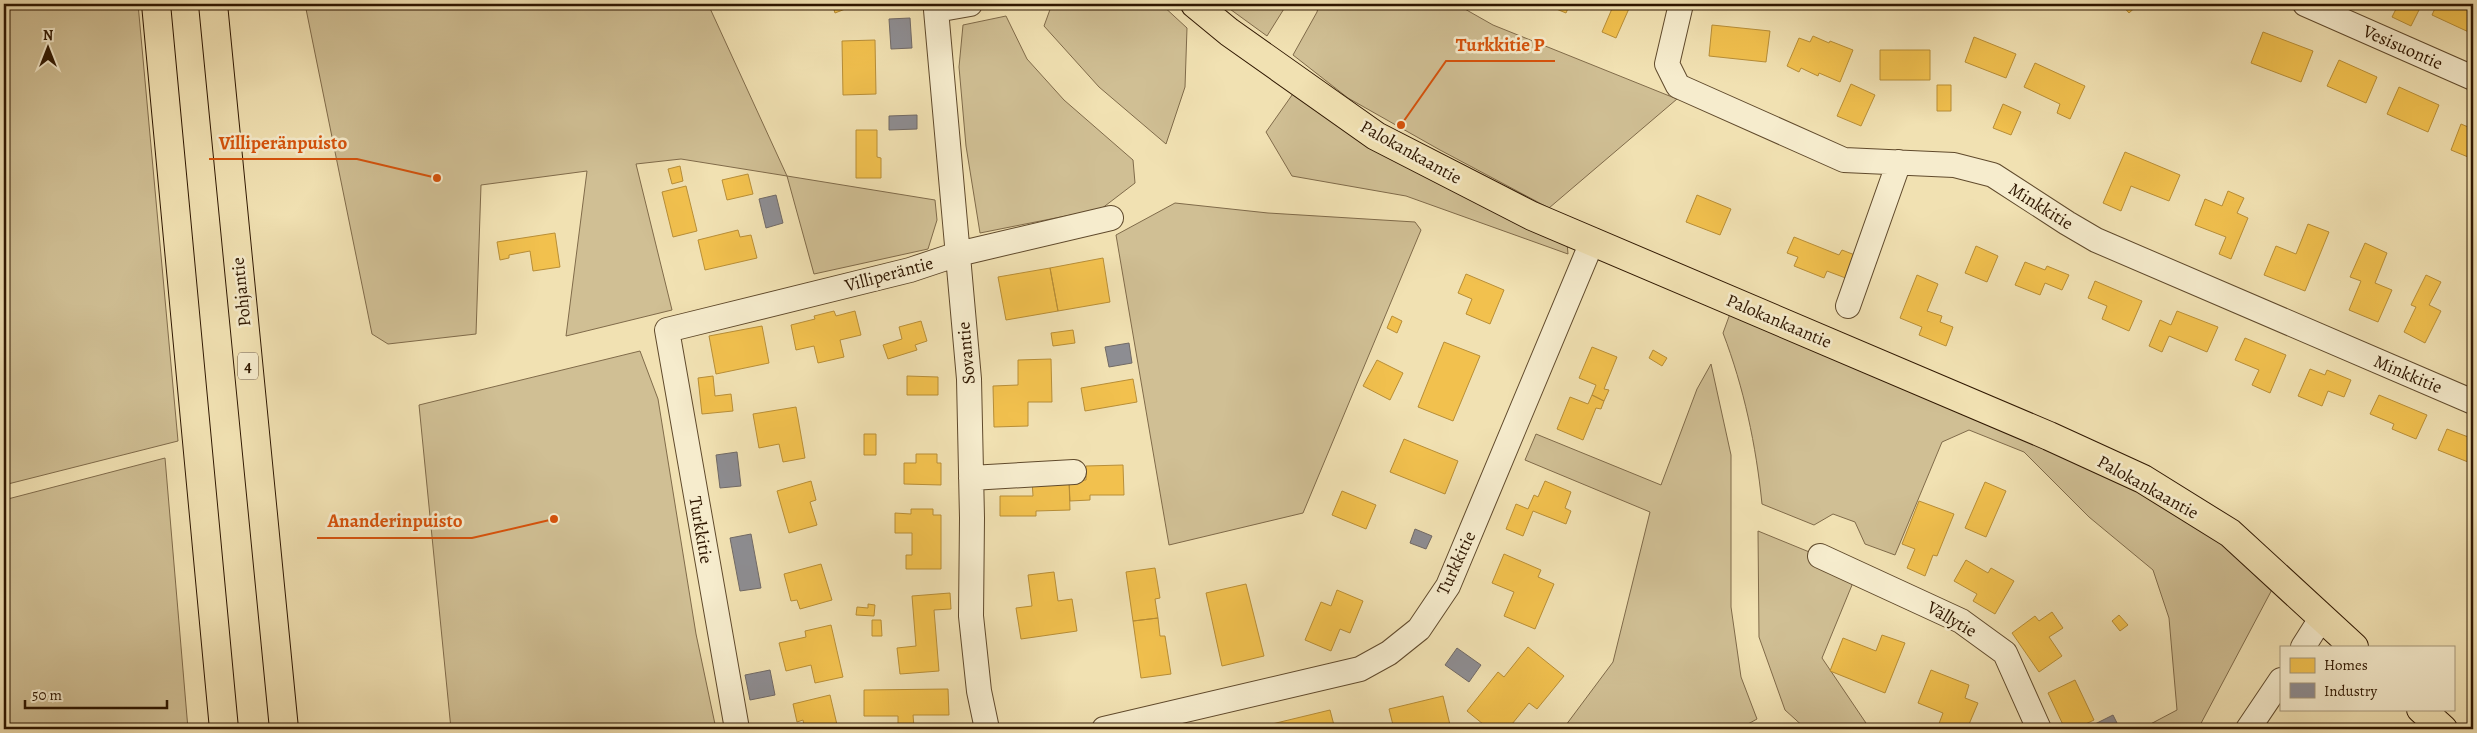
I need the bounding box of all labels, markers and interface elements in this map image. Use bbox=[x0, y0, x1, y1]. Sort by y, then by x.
street label: Vesisuontie bbox=[2358, 18, 2447, 75]
north arrow bbox=[22, 22, 72, 72]
text: N bbox=[43, 26, 53, 45]
callout: Turkkitie P bbox=[1446, 27, 1555, 61]
text: Turkkitie P bbox=[1456, 32, 1544, 58]
street label: Palokankaantie bbox=[1356, 114, 1466, 190]
callout: Villiperänpuisto bbox=[209, 125, 357, 159]
text: Villiperänpuisto bbox=[218, 130, 347, 156]
street label: Minkkitie bbox=[2004, 177, 2078, 235]
street label: Villiperäntie bbox=[841, 251, 936, 298]
street label: Pohjantie bbox=[225, 256, 257, 328]
street label: Palokankaantie bbox=[1723, 288, 1835, 354]
street label: Sovantie bbox=[951, 321, 981, 385]
street label: Minkkitie bbox=[2370, 349, 2446, 399]
road number: 4 bbox=[238, 352, 258, 380]
street label: Palokankaantie bbox=[2093, 449, 2203, 525]
street label: Turkkitie bbox=[683, 494, 719, 566]
callout: Ananderinpuisto bbox=[317, 504, 472, 538]
text: Ananderinpuisto bbox=[326, 508, 463, 534]
street label: Turkkitie bbox=[1431, 527, 1481, 599]
street label: Vällytie bbox=[1922, 595, 1981, 643]
legend bbox=[2280, 646, 2454, 710]
text: Homes bbox=[2324, 655, 2368, 675]
scale bar bbox=[25, 678, 168, 710]
text: Industry bbox=[2324, 681, 2378, 701]
text: 50 m bbox=[32, 685, 62, 705]

